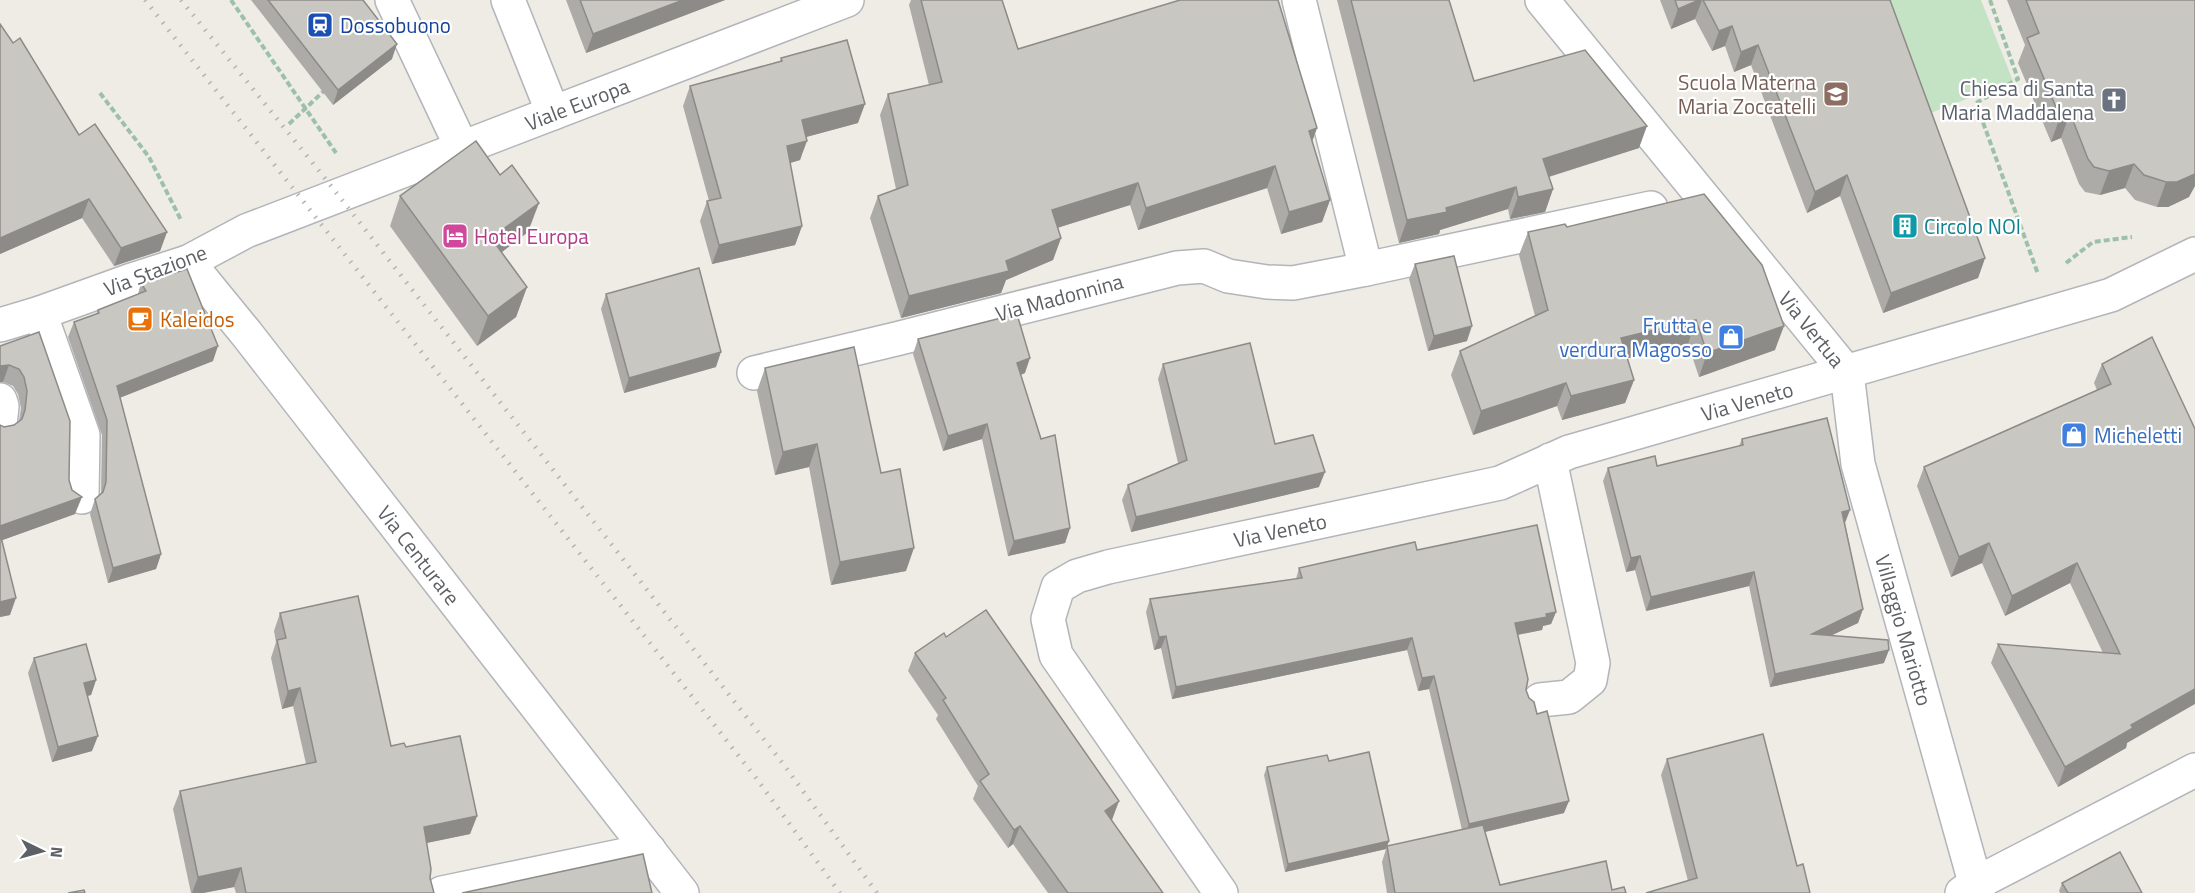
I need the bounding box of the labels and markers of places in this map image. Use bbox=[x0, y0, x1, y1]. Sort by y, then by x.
place label: Dossobuono bbox=[340, 9, 451, 41]
station icon: Dossobuono bbox=[305, 10, 335, 40]
place label: Scuola Materna Maria Zoccatelli bbox=[1678, 66, 1816, 122]
place label: Chiesa di Santa Maria Maddalena bbox=[1941, 72, 2094, 128]
school or university icon: Scuola Materna Maria Zoccatelli bbox=[1821, 79, 1851, 109]
church icon: Chiesa di Santa Maria Maddalena bbox=[2099, 85, 2129, 115]
place label: Circolo NOI bbox=[1924, 210, 2021, 242]
building icon: Circolo NOI bbox=[1890, 211, 1920, 241]
place label: Hotel Europa bbox=[474, 220, 589, 252]
hotel icon: Hotel Europa bbox=[440, 221, 470, 251]
place label: Kaleidos bbox=[160, 303, 235, 335]
cafe icon: Kaleidos bbox=[125, 304, 155, 334]
place label: Frutta e verdura Magosso bbox=[1559, 309, 1712, 365]
shop icon: Frutta e verdura Magosso bbox=[1716, 322, 1746, 352]
place label: Micheletti bbox=[2094, 419, 2182, 451]
shop icon: Micheletti bbox=[2059, 420, 2089, 450]

